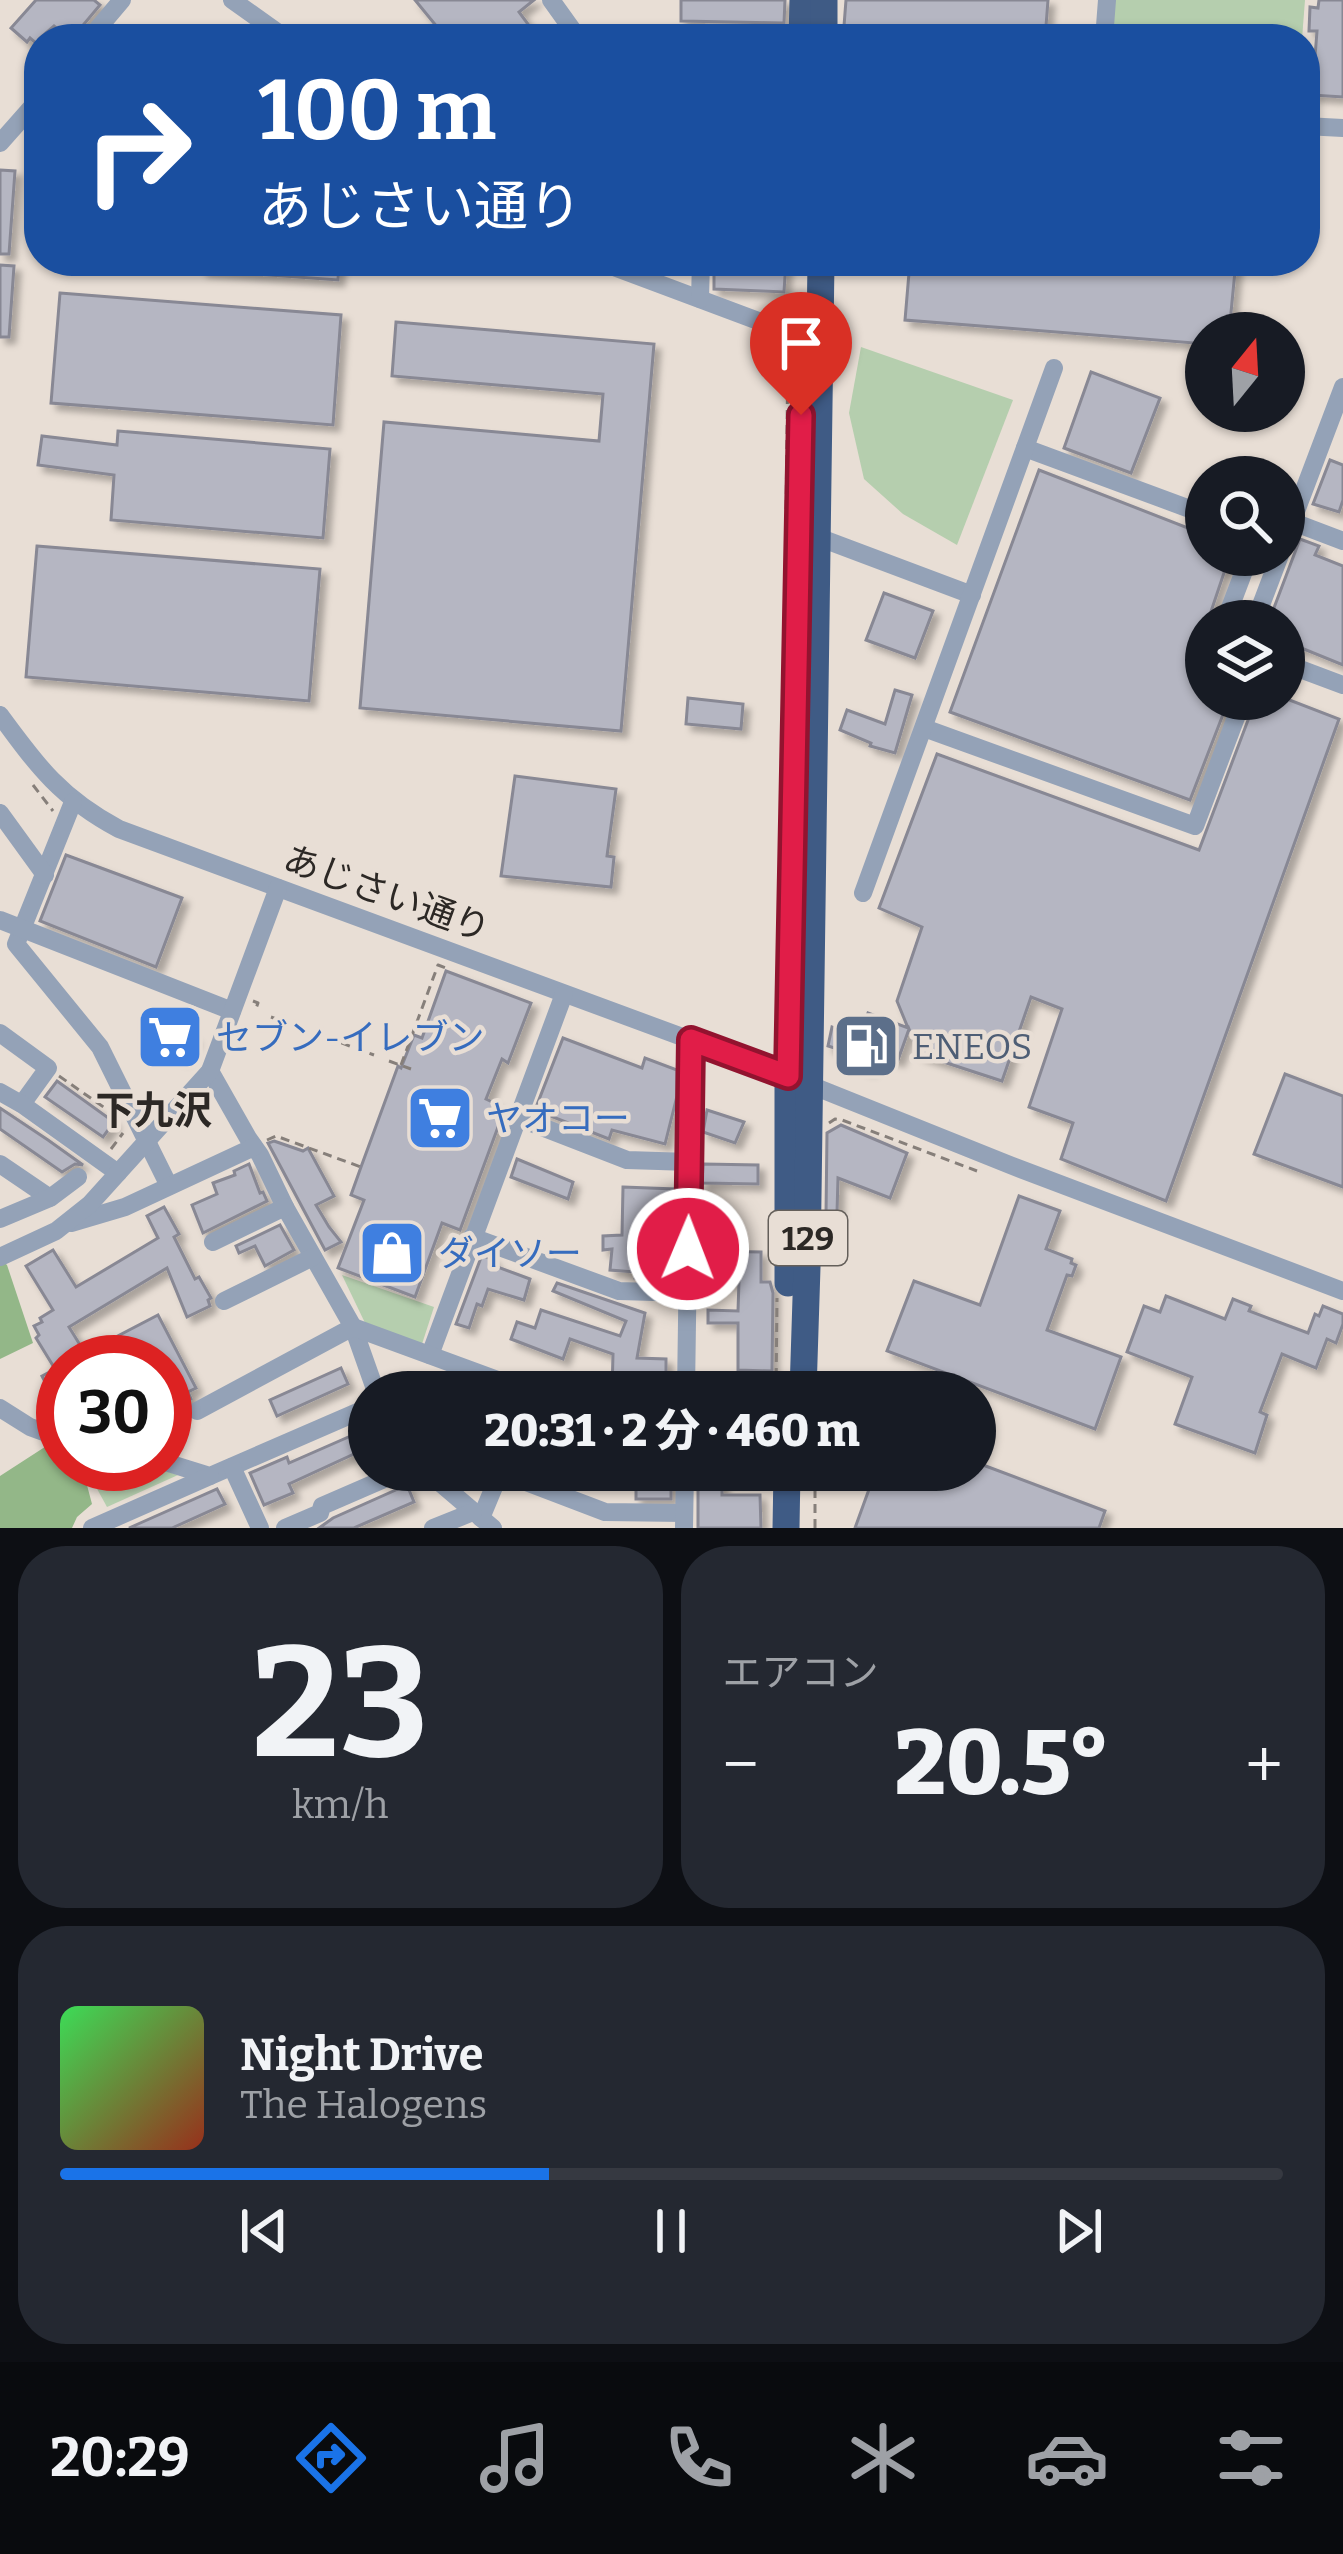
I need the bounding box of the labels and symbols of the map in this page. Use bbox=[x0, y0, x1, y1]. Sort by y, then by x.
pin bbox=[750, 292, 852, 415]
north arrow bbox=[1185, 312, 1305, 432]
street label: あじさい通り bbox=[278, 836, 496, 952]
supermarket icon: セブン-イレブン bbox=[135, 1002, 205, 1072]
fuel station icon: ENEOS bbox=[831, 1011, 901, 1081]
place label: セブン-イレブン bbox=[216, 1016, 485, 1060]
place label: ENEOS bbox=[912, 1025, 1032, 1069]
supermarket icon: ヤオコー bbox=[405, 1083, 475, 1153]
district label: 下九沢 bbox=[95, 1088, 213, 1134]
place label: ヤオコー bbox=[486, 1097, 630, 1141]
position arrow bbox=[625, 1186, 751, 1312]
road number: 129 bbox=[769, 1211, 847, 1265]
shop icon: ダイソー bbox=[357, 1218, 427, 1288]
place label: ダイソー bbox=[438, 1232, 582, 1276]
speed limit sign: 30 bbox=[36, 1335, 192, 1491]

